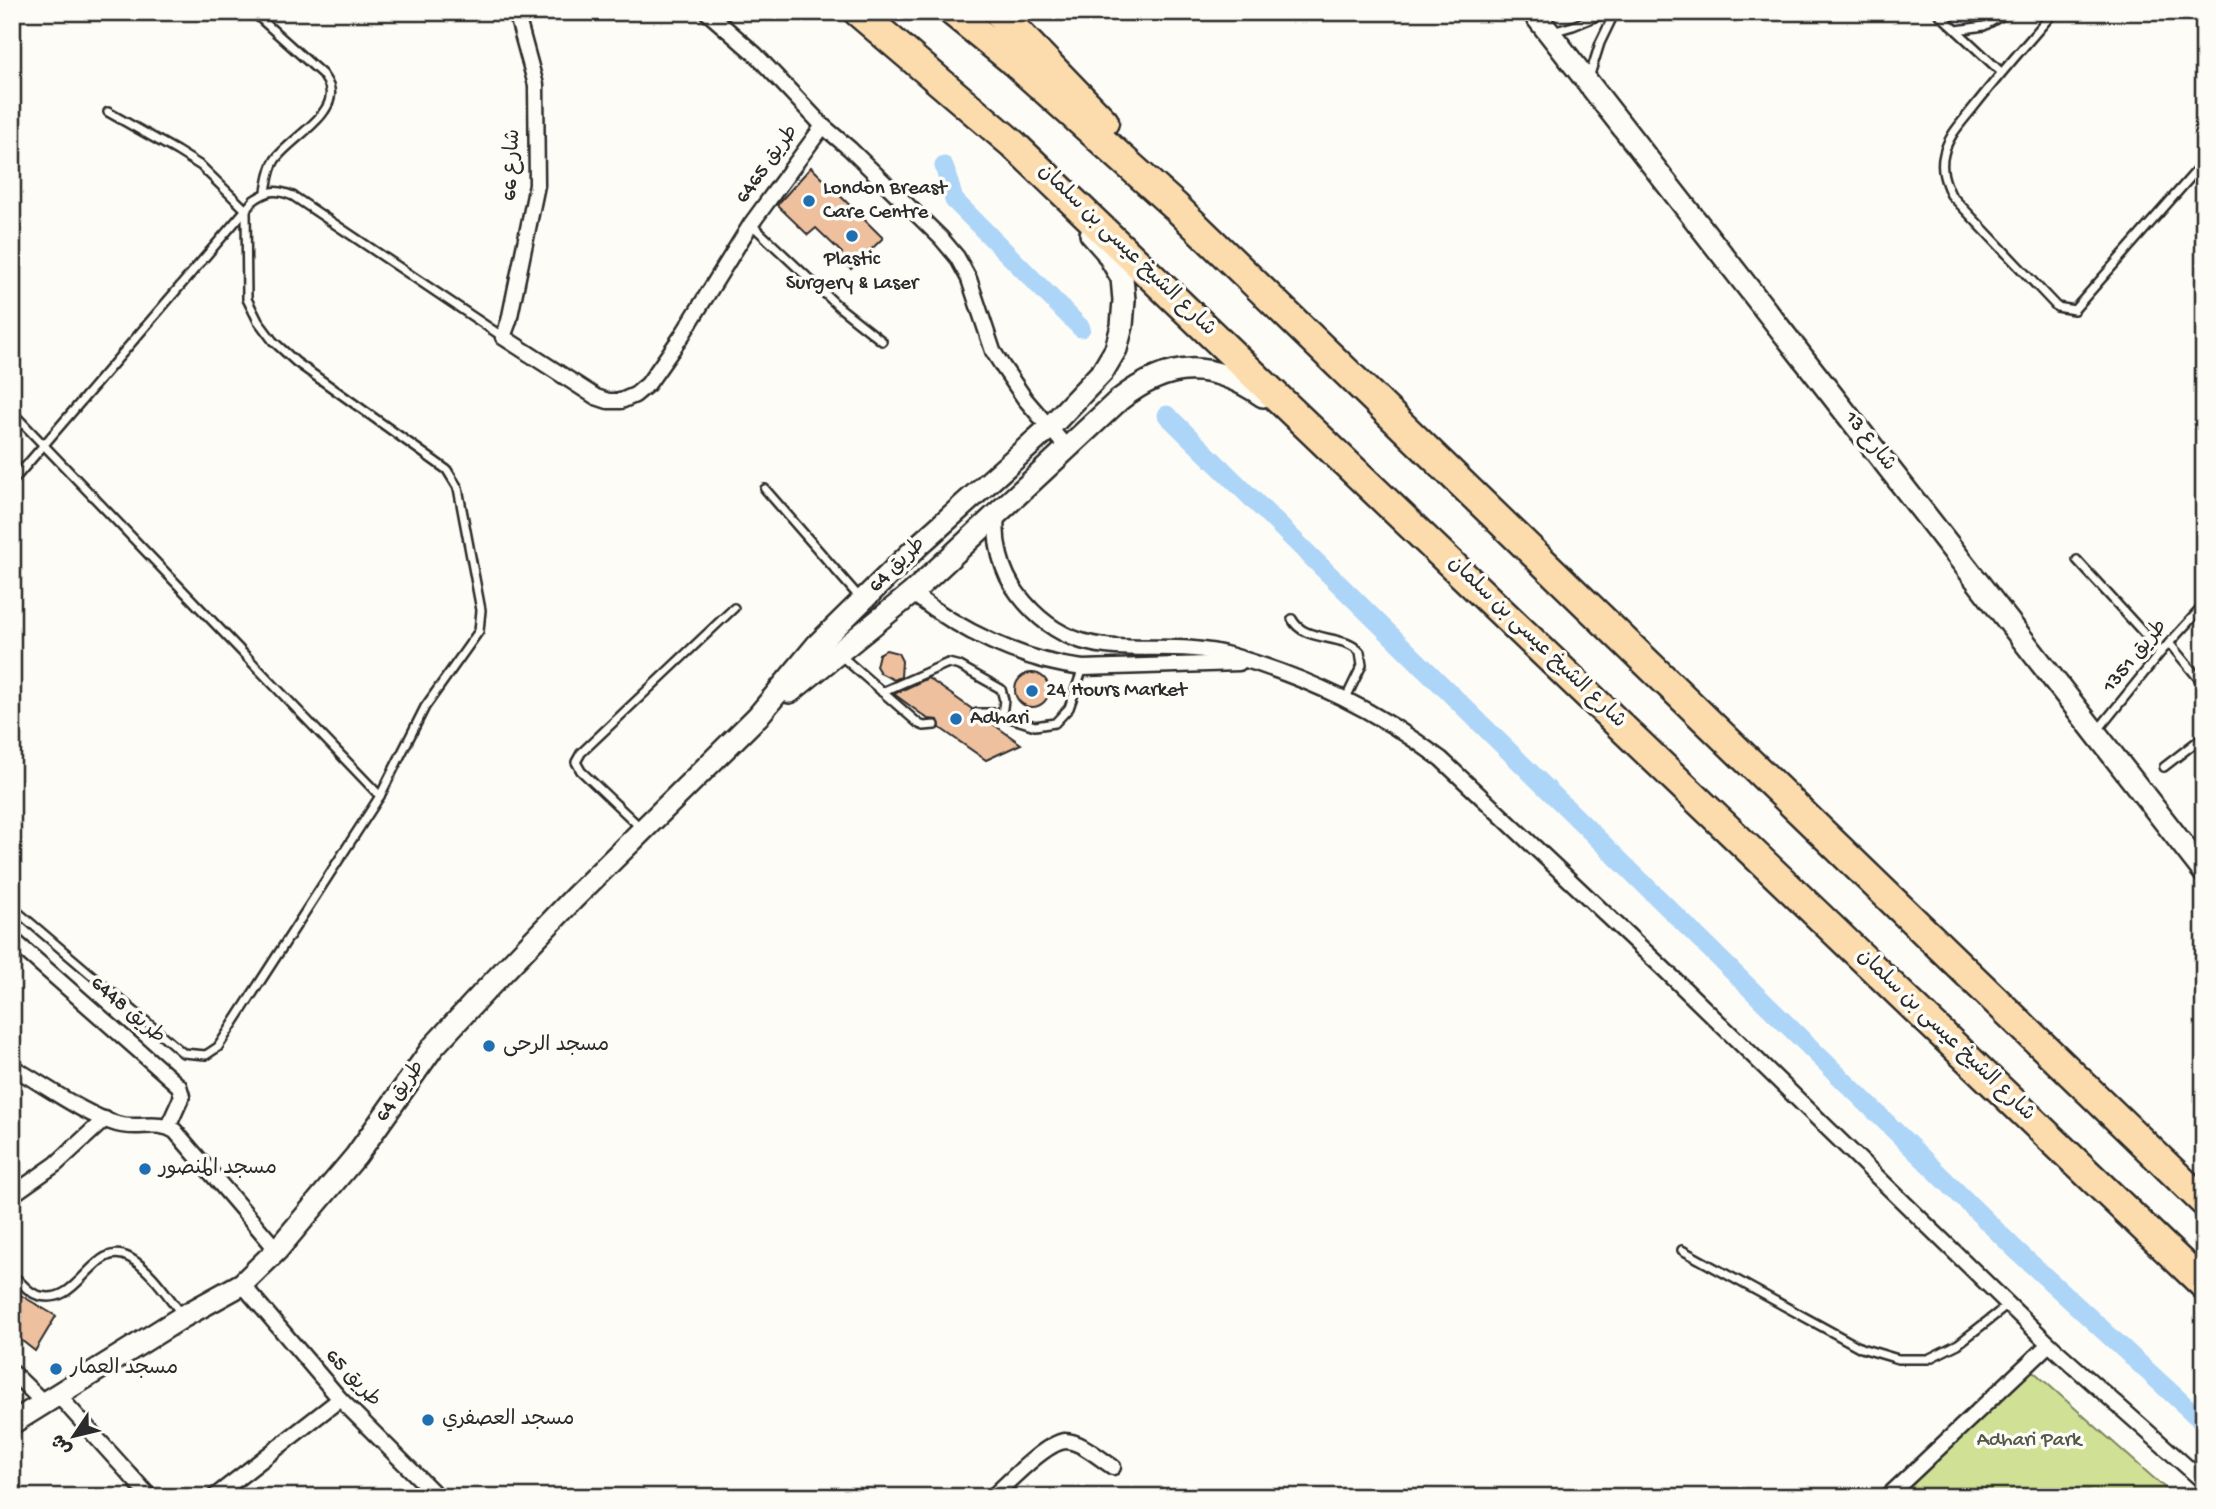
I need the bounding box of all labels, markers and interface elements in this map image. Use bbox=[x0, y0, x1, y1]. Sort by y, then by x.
street label: طريق 6465 bbox=[731, 121, 805, 209]
street label: شارع 66 bbox=[499, 129, 527, 201]
street label: شارع الشيخ عيسى بن سلمان bbox=[1032, 159, 1220, 343]
place label: London Breast Care Centre bbox=[823, 177, 949, 226]
marker: London Breast Care Centre bbox=[801, 193, 817, 209]
marker: Plastic Surgery & Laser bbox=[844, 228, 860, 244]
place label: Plastic Surgery & Laser bbox=[786, 248, 920, 297]
street label: شارع 13 bbox=[1837, 406, 1900, 477]
street label: طريق 64 bbox=[864, 533, 932, 599]
street label: شارع الشيخ عيسى بن سلمان bbox=[1442, 551, 1630, 735]
street label: طريق 1351 bbox=[2098, 615, 2174, 700]
place label: 24 Hours Market bbox=[1046, 679, 1189, 704]
marker: 24 Hours Market bbox=[1024, 683, 1040, 699]
place label: Adhari bbox=[970, 707, 1030, 732]
marker: Adhari bbox=[948, 711, 964, 727]
street label: شارع الشيخ عيسى بن سلمان bbox=[1851, 944, 2039, 1128]
street label: طريق 6448 bbox=[84, 972, 170, 1050]
place label: مسجد الرحى bbox=[503, 1034, 609, 1059]
marker: مسجد الرحى bbox=[481, 1038, 497, 1054]
street label: طريق 64 bbox=[371, 1056, 431, 1128]
place label: مسجد المنصور bbox=[157, 1157, 277, 1182]
marker: مسجد المنصور bbox=[137, 1161, 153, 1177]
street label: طريق 65 bbox=[319, 1345, 385, 1413]
place label: مسجد العمار bbox=[69, 1357, 178, 1382]
marker: مسجد العمار bbox=[48, 1361, 64, 1377]
north arrow bbox=[38, 1400, 108, 1470]
place label: مسجد العصفري bbox=[442, 1408, 574, 1433]
marker: مسجد العصفري bbox=[420, 1412, 436, 1428]
text: ش bbox=[47, 1429, 78, 1459]
park label: Adhari Park bbox=[1977, 1429, 2084, 1454]

